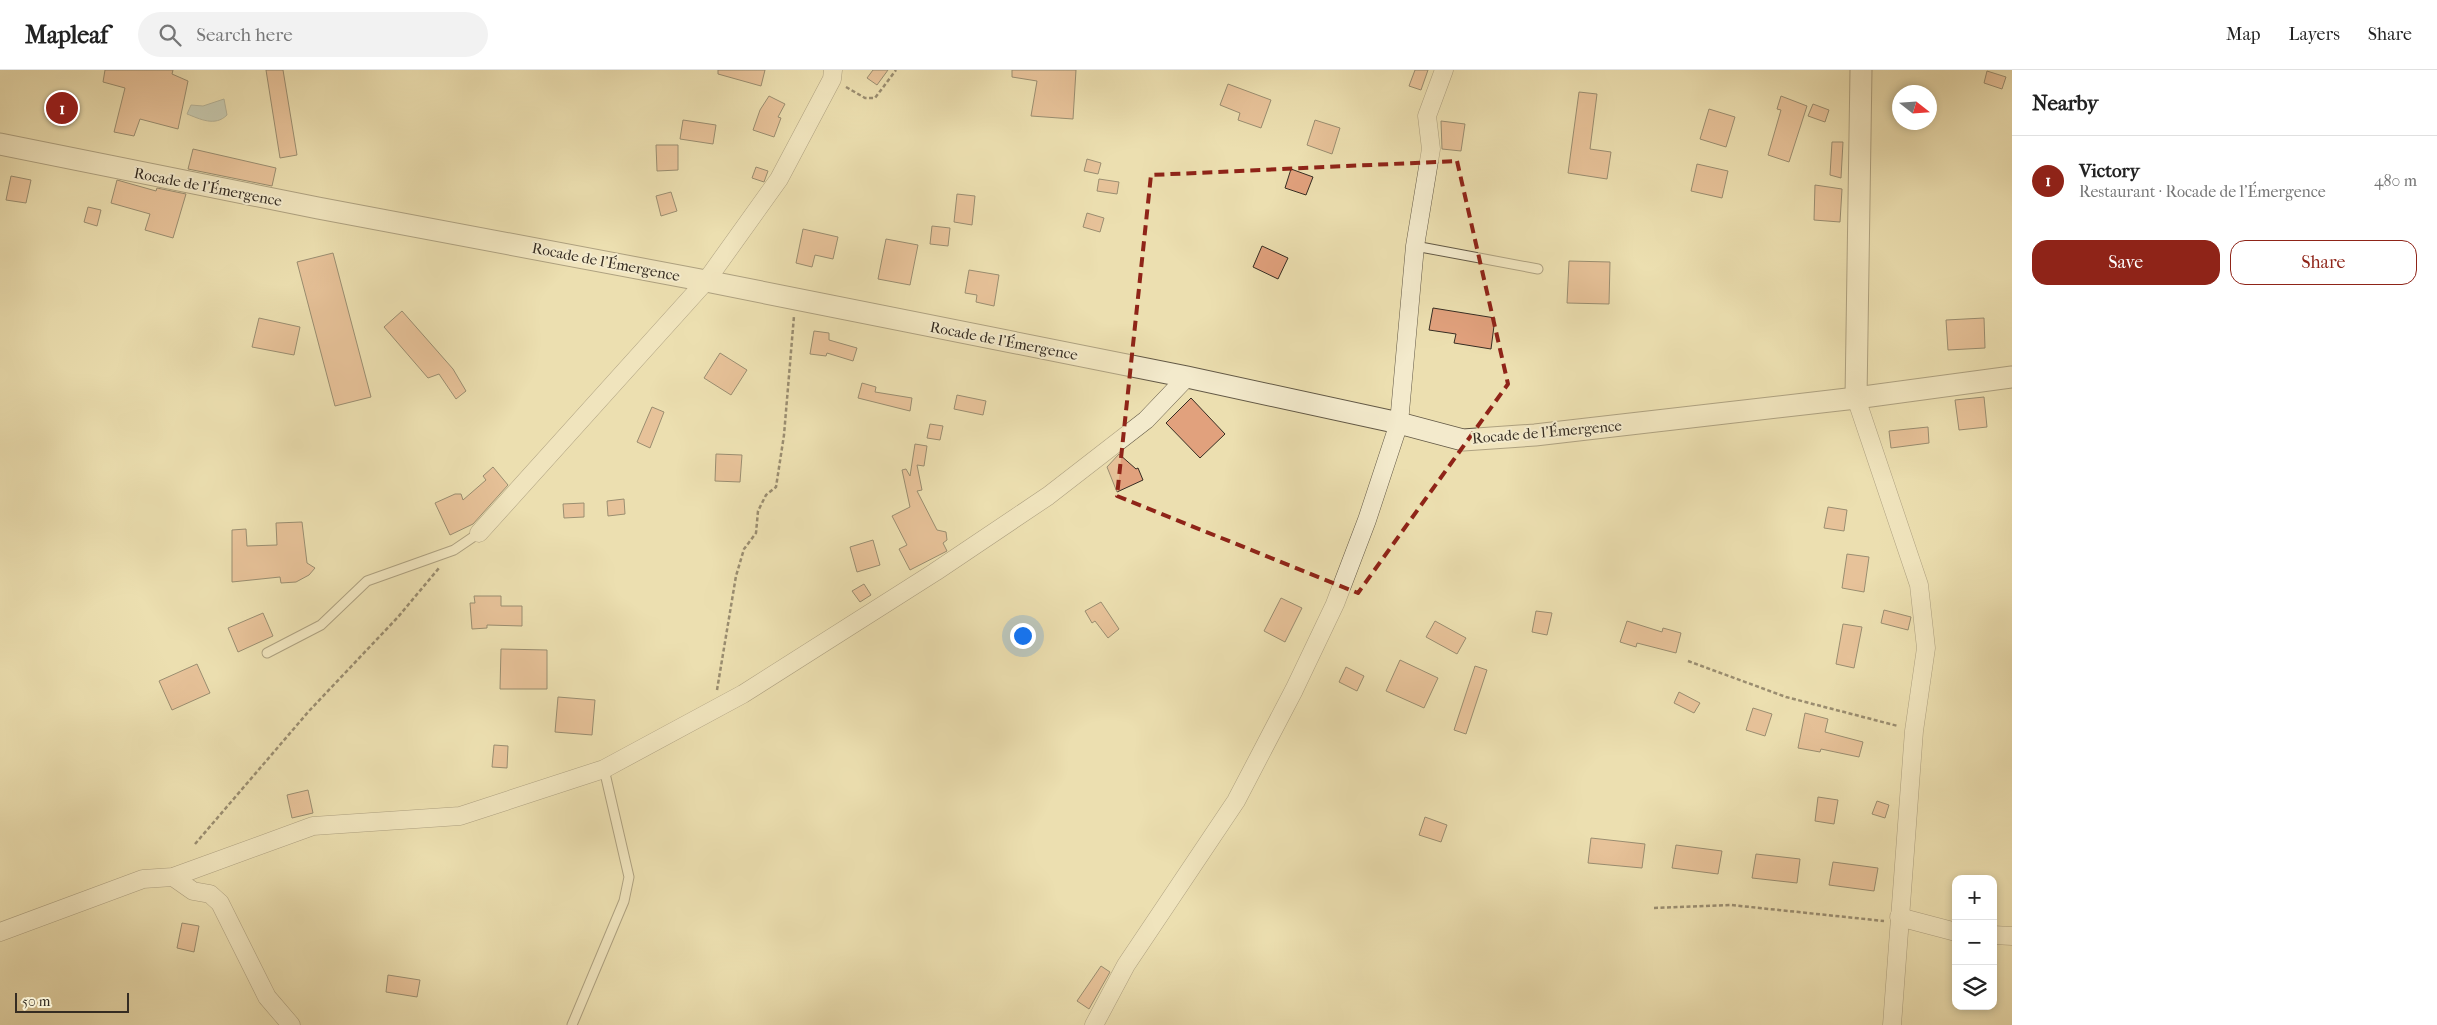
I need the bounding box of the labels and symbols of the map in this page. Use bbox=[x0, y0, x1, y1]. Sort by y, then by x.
north arrow bbox=[1892, 85, 1937, 130]
pin: 1 bbox=[46, 89, 78, 127]
street label: Rocade de l'Émergence bbox=[133, 164, 284, 210]
street label: Rocade de l'Émergence bbox=[531, 239, 682, 285]
street label: Rocade de l'Émergence bbox=[929, 318, 1080, 364]
street label: Rocade de l'Émergence bbox=[1471, 416, 1623, 448]
your location bbox=[1010, 623, 1036, 649]
scale bar bbox=[15, 990, 129, 1013]

